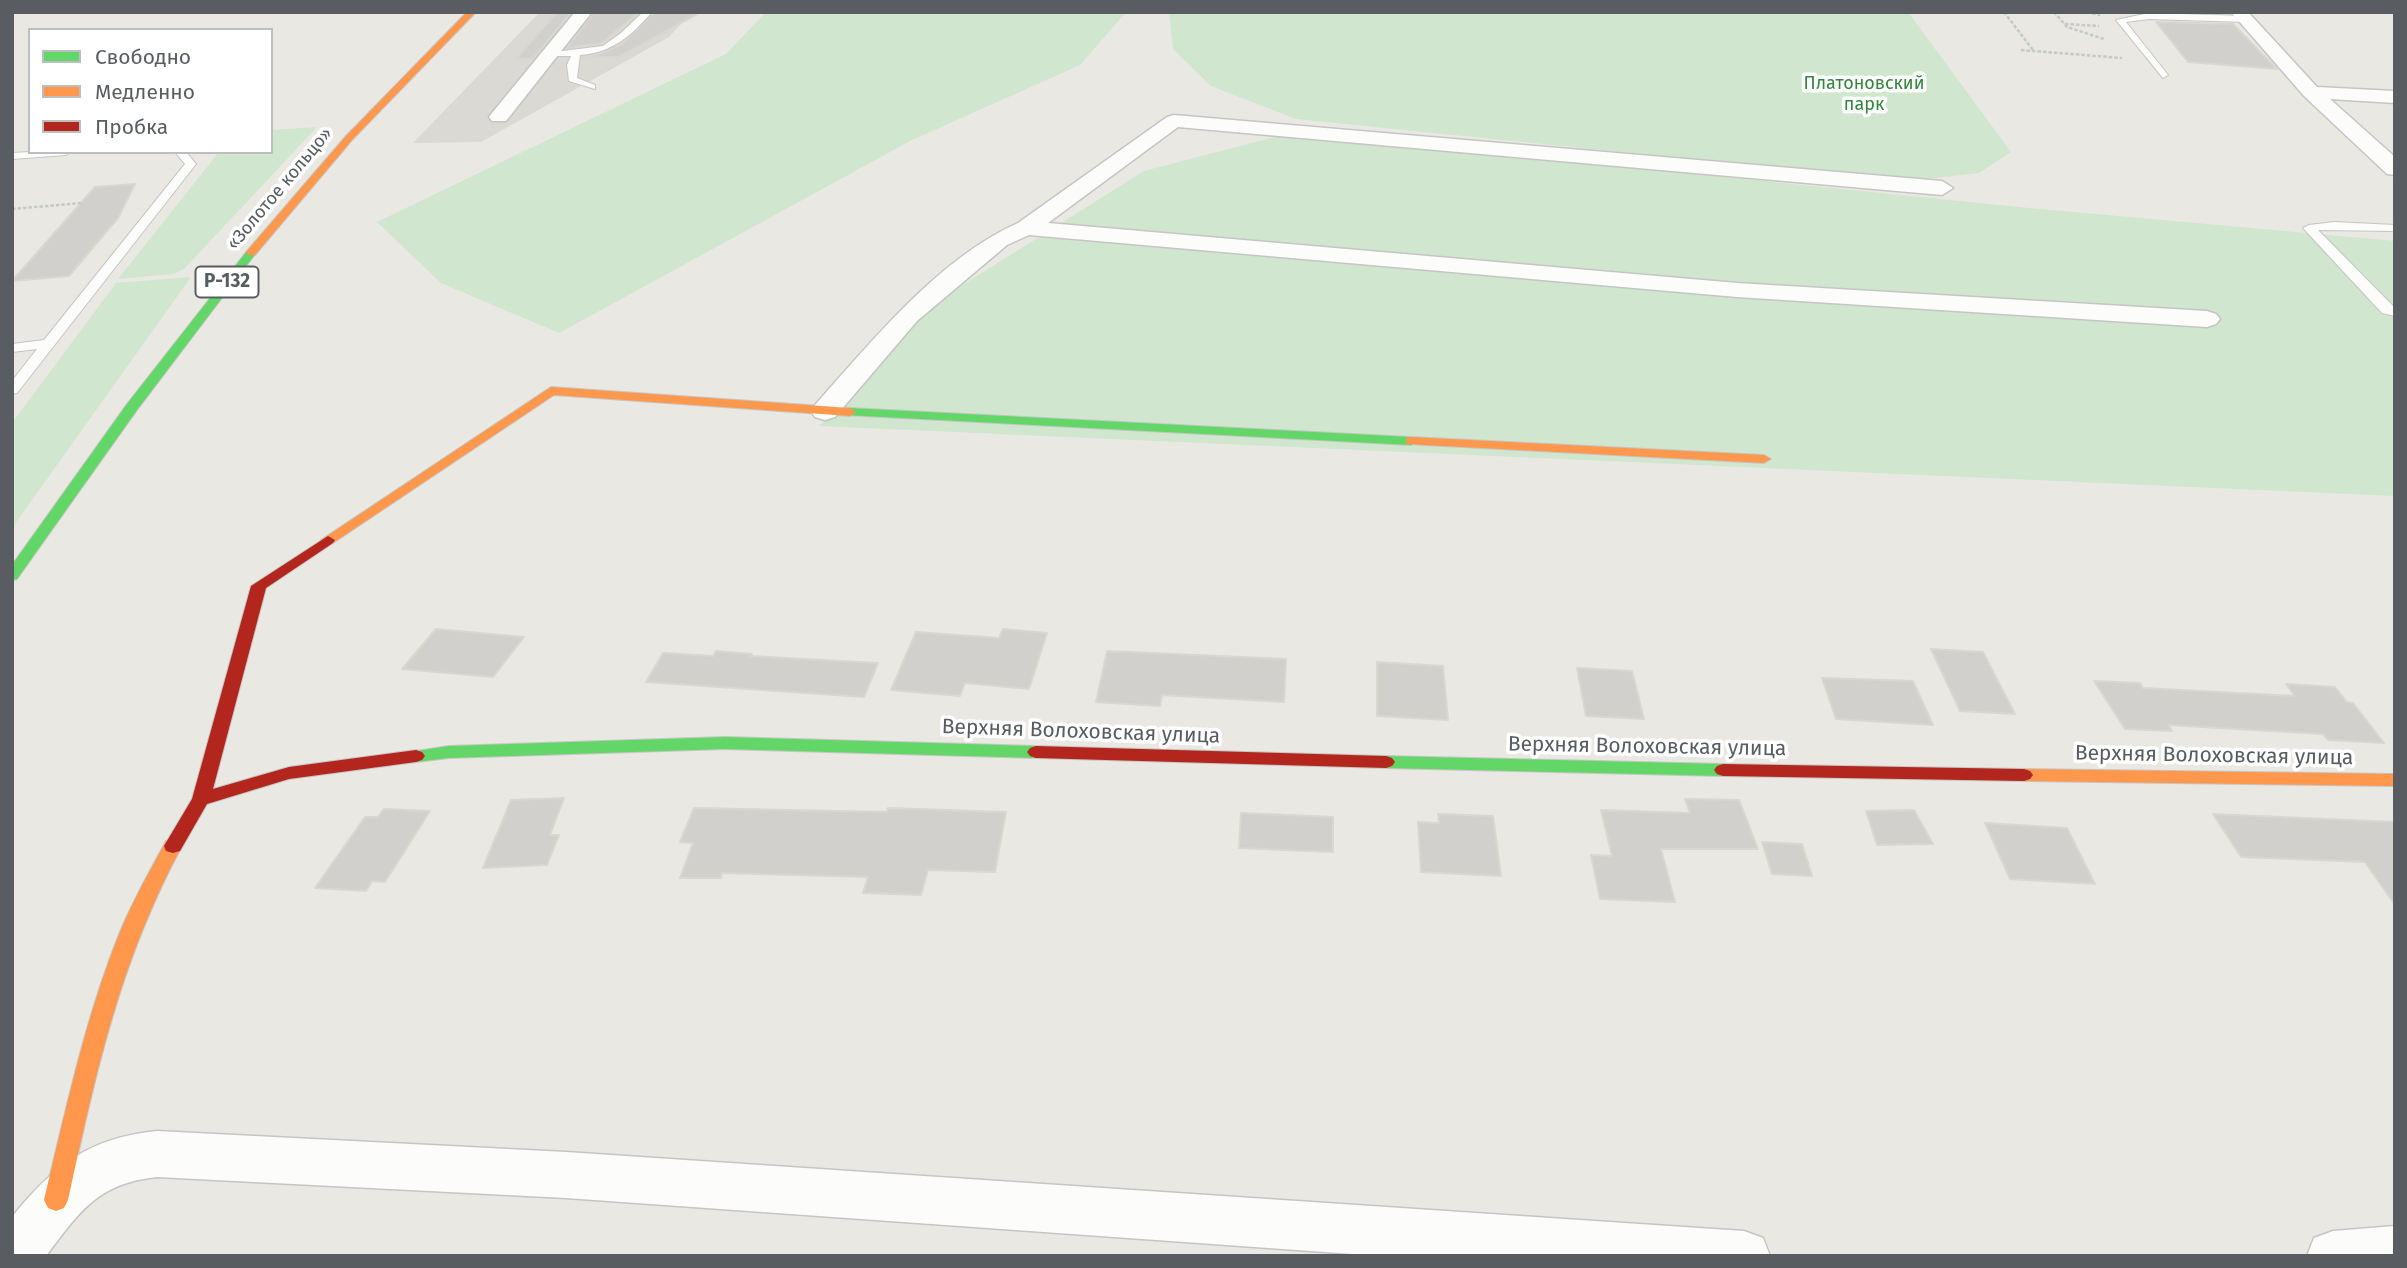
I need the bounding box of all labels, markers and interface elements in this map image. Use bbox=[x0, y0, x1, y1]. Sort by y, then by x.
legend bbox=[28, 28, 273, 154]
text: Свободно bbox=[95, 44, 191, 70]
park label: Платоновский парк bbox=[1804, 73, 1924, 116]
text: Медленно bbox=[95, 79, 195, 105]
text: Пробка bbox=[95, 114, 168, 140]
street label: «Золотое кольцо» bbox=[223, 124, 337, 254]
road number: Р-132 bbox=[196, 266, 258, 298]
street label: Верхняя Волоховская улица bbox=[941, 715, 1221, 749]
street label: Верхняя Волоховская улица bbox=[1508, 732, 1786, 762]
street label: Верхняя Волоховская улица bbox=[2075, 741, 2353, 771]

